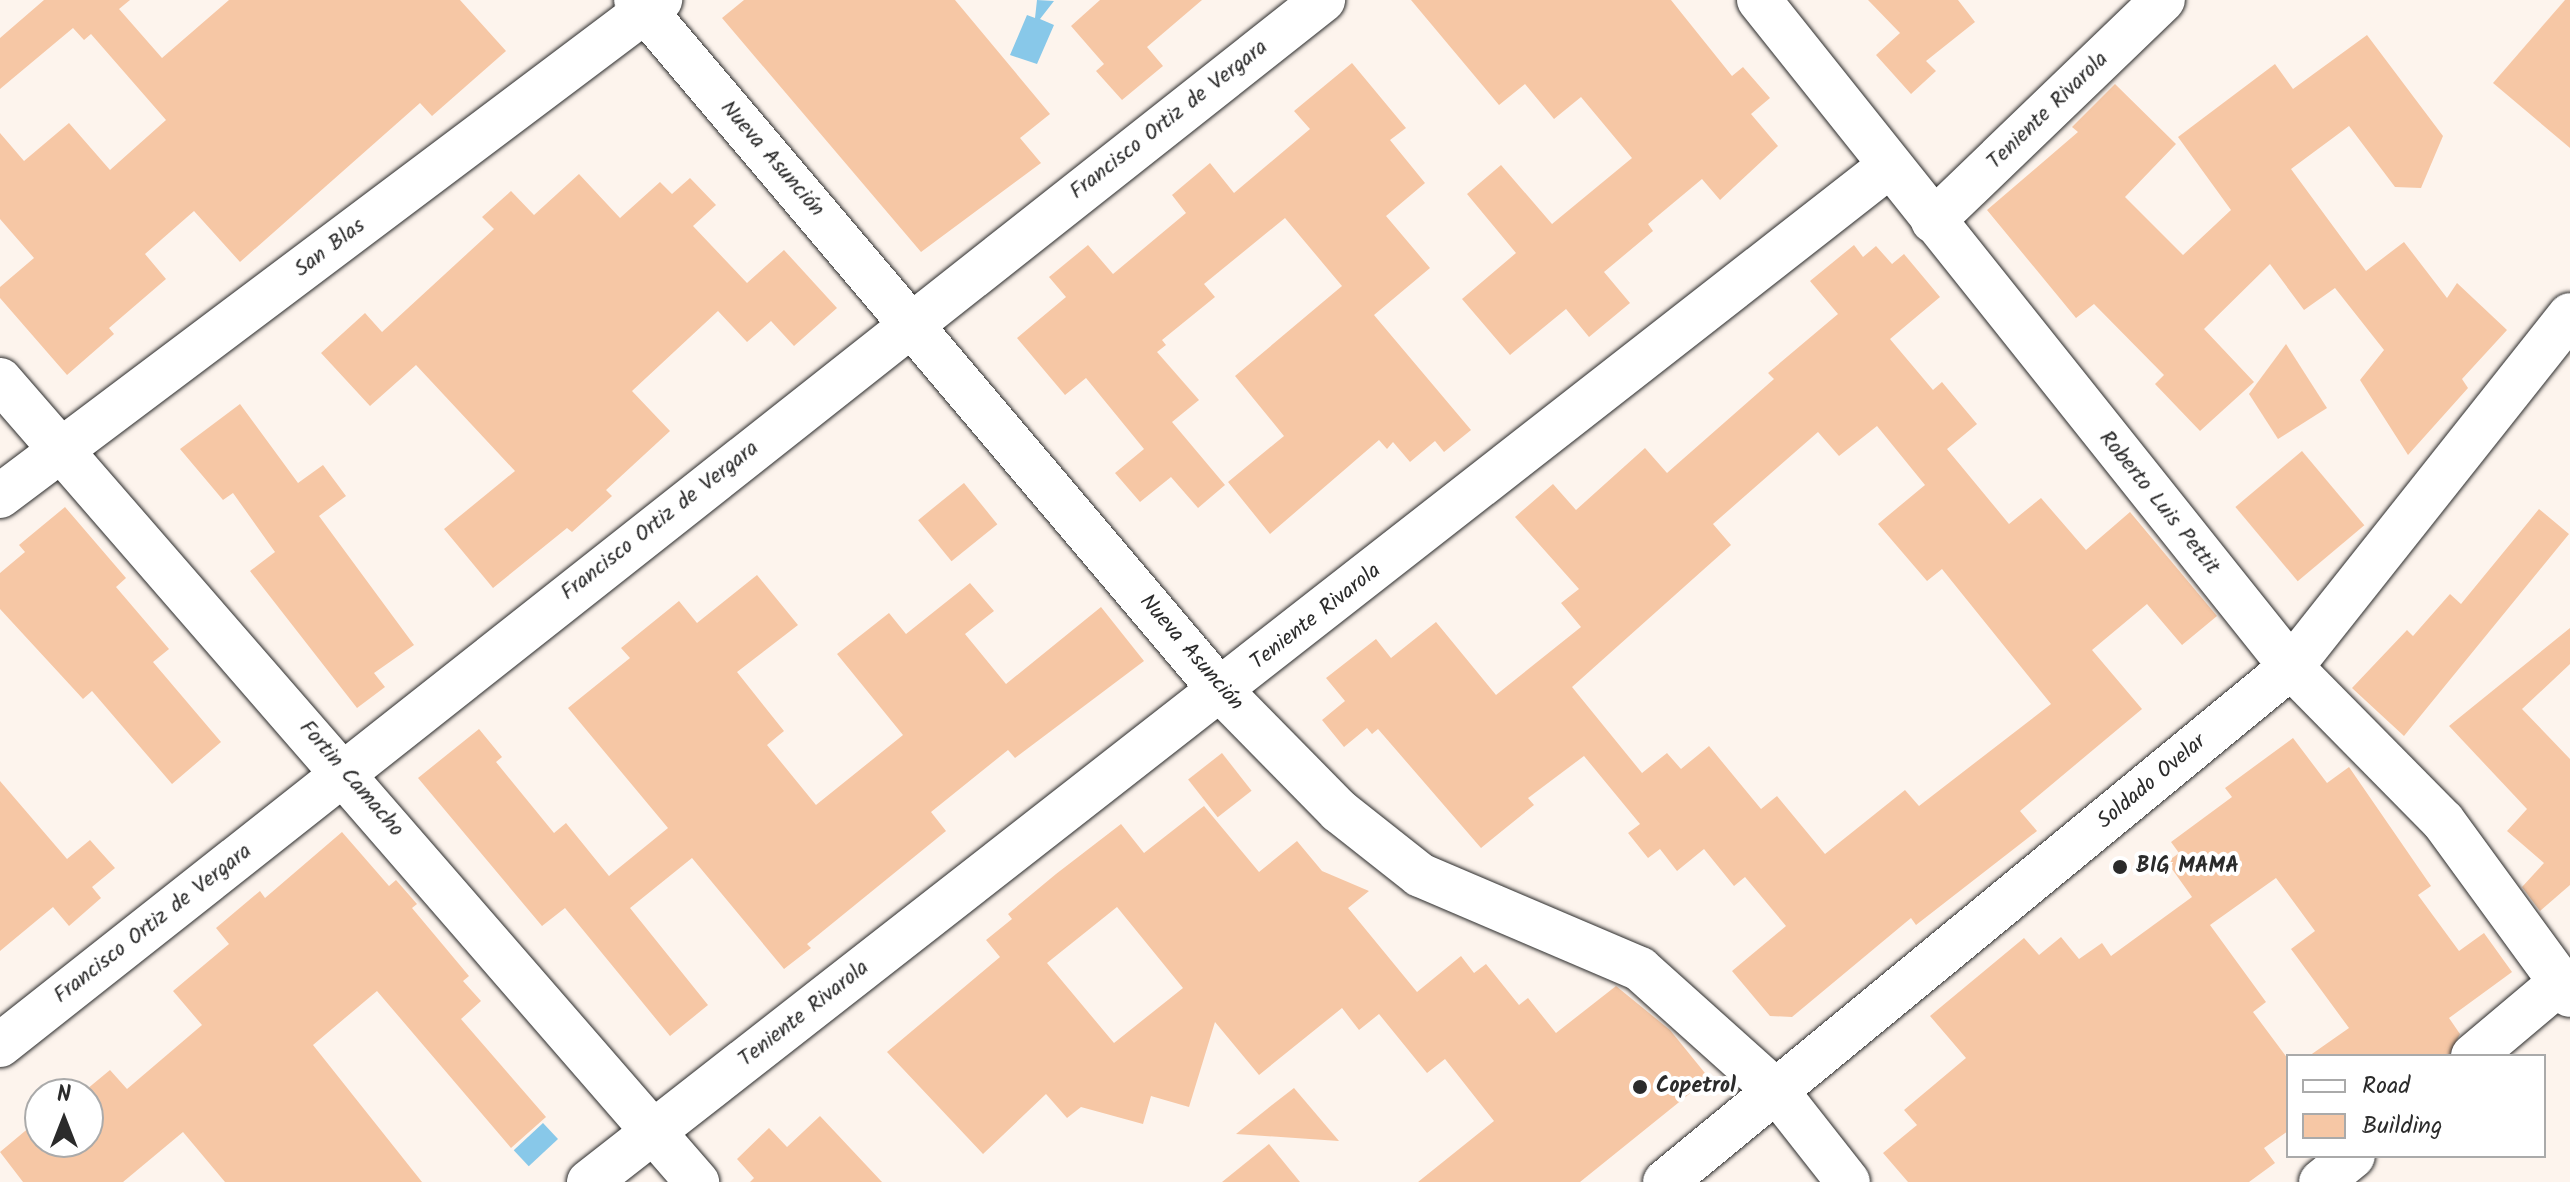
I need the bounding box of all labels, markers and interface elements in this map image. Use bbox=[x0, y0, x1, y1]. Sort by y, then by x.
street label: Francisco Ortiz de Vergara bbox=[1065, 35, 1273, 205]
street label: Teniente Rivarola bbox=[1982, 47, 2114, 175]
street label: Nueva Asunción bbox=[714, 95, 830, 223]
street label: San Blas bbox=[289, 213, 371, 283]
street label: Roberto Luis Pettit bbox=[2093, 426, 2225, 580]
street label: Francisco Ortiz de Vergara bbox=[556, 436, 764, 606]
street label: Teniente Rivarola bbox=[1246, 558, 1386, 676]
street label: Nueva Asunción bbox=[1133, 589, 1249, 717]
street label: Fortin Camacho bbox=[293, 715, 409, 843]
street label: Soldado Ovelar bbox=[2092, 729, 2212, 835]
street label: Francisco Ortiz de Vergara bbox=[49, 839, 257, 1009]
place label: BIG MAMA bbox=[2136, 854, 2239, 880]
marker: BIG MAMA bbox=[2111, 858, 2129, 876]
street label: Teniente Rivarola bbox=[734, 955, 874, 1073]
legend bbox=[2286, 1054, 2546, 1158]
text: Road bbox=[2362, 1067, 2410, 1106]
place label: Copetrol bbox=[1656, 1074, 1736, 1100]
north arrow bbox=[24, 1078, 104, 1158]
text: N bbox=[57, 1078, 71, 1113]
marker: Copetrol bbox=[1631, 1078, 1649, 1096]
text: Building bbox=[2362, 1107, 2442, 1146]

